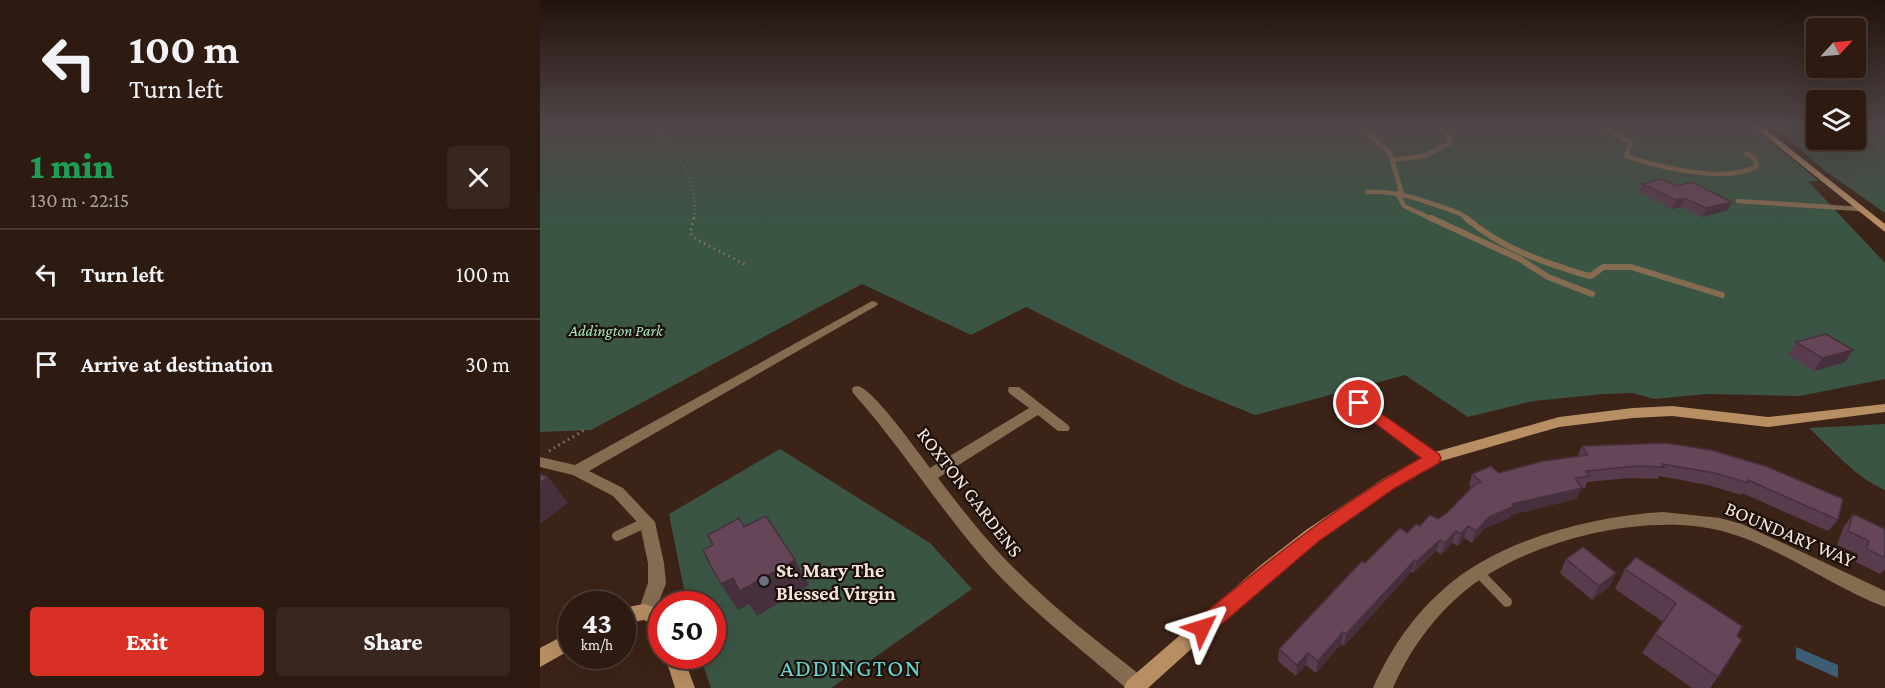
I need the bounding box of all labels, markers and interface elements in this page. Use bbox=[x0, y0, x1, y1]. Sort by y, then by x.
north arrow bbox=[1806, 18, 1866, 78]
map controls bbox=[1806, 18, 1866, 150]
icon: left bbox=[30, 24, 108, 102]
text: 100 m bbox=[129, 25, 239, 72]
text: Turn left bbox=[129, 74, 223, 104]
button: layers bbox=[1806, 90, 1866, 150]
text: 1 min bbox=[30, 146, 114, 186]
button: close bbox=[447, 146, 510, 209]
text: 130 m · 22:15 bbox=[30, 189, 129, 211]
icon: left bbox=[30, 258, 63, 291]
text: Turn left bbox=[81, 262, 164, 287]
text: 100 m bbox=[456, 262, 510, 287]
park label: Addington Park bbox=[568, 322, 664, 340]
icon: arrive bbox=[30, 348, 63, 381]
text: Arrive at destination bbox=[81, 352, 273, 377]
text: 30 m bbox=[465, 352, 510, 377]
pin bbox=[1333, 377, 1384, 428]
icon: arrive bbox=[1342, 386, 1375, 419]
street label: ROXTON GARDENS bbox=[913, 423, 1027, 561]
street label: BOUNDARY WAY bbox=[1722, 497, 1859, 571]
place label: St. Mary The Blessed Virgin bbox=[776, 559, 896, 604]
marker: St. Mary The Blessed Virgin bbox=[757, 574, 771, 588]
speed limit sign: 50 bbox=[648, 591, 726, 669]
position arrow bbox=[1170, 596, 1234, 660]
text: 43 bbox=[582, 606, 612, 639]
button: Exit bbox=[30, 607, 264, 676]
button: Share bbox=[276, 607, 510, 676]
text: km/h bbox=[581, 637, 613, 653]
district label: ADDINGTON bbox=[780, 654, 922, 681]

